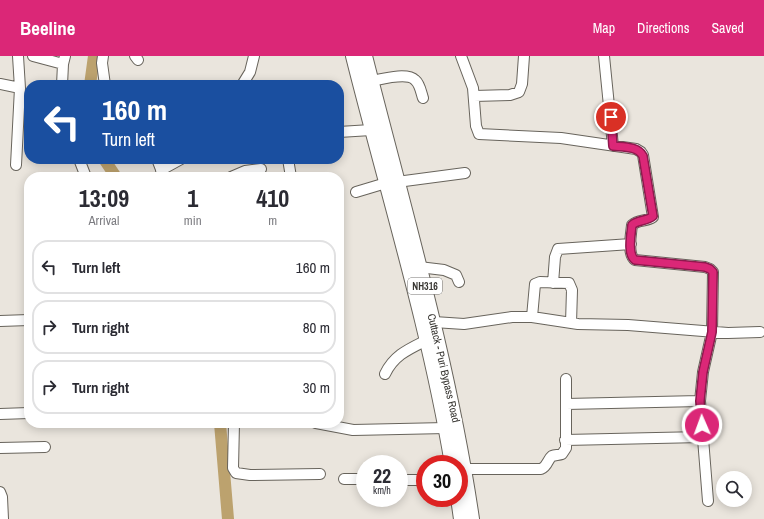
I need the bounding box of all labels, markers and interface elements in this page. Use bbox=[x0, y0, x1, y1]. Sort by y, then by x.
text: Beeline bbox=[20, 15, 75, 41]
text: Map bbox=[593, 19, 615, 37]
text: Directions bbox=[637, 19, 689, 37]
text: Saved bbox=[711, 19, 744, 37]
text: 160 m bbox=[102, 91, 167, 129]
icon: left bbox=[36, 96, 88, 148]
pin bbox=[594, 100, 628, 134]
icon: arrive bbox=[600, 106, 622, 128]
text: Turn left bbox=[102, 127, 155, 152]
text: 13:09 bbox=[79, 182, 129, 214]
text: 1 bbox=[187, 182, 198, 214]
text: 410 bbox=[256, 182, 289, 214]
text: Arrival bbox=[89, 212, 119, 229]
text: min bbox=[184, 212, 202, 229]
text: m bbox=[268, 212, 277, 229]
icon: left bbox=[38, 256, 60, 278]
text: Turn left bbox=[72, 257, 120, 278]
text: 160 m bbox=[296, 257, 330, 278]
road number: NH316 bbox=[408, 278, 442, 294]
street label: Cuttack - Puri Bypass Road bbox=[425, 312, 463, 424]
icon: right bbox=[38, 316, 60, 338]
text: Turn right bbox=[72, 317, 129, 338]
text: 80 m bbox=[303, 317, 330, 338]
icon: right bbox=[38, 376, 60, 398]
text: Turn right bbox=[72, 377, 129, 398]
text: 30 m bbox=[303, 377, 330, 398]
position arrow bbox=[681, 404, 723, 446]
speed limit sign: 30 bbox=[416, 455, 468, 507]
text: 22 bbox=[373, 462, 391, 489]
map controls bbox=[716, 471, 752, 507]
button: search bbox=[716, 471, 752, 507]
text: km/h bbox=[373, 484, 391, 497]

